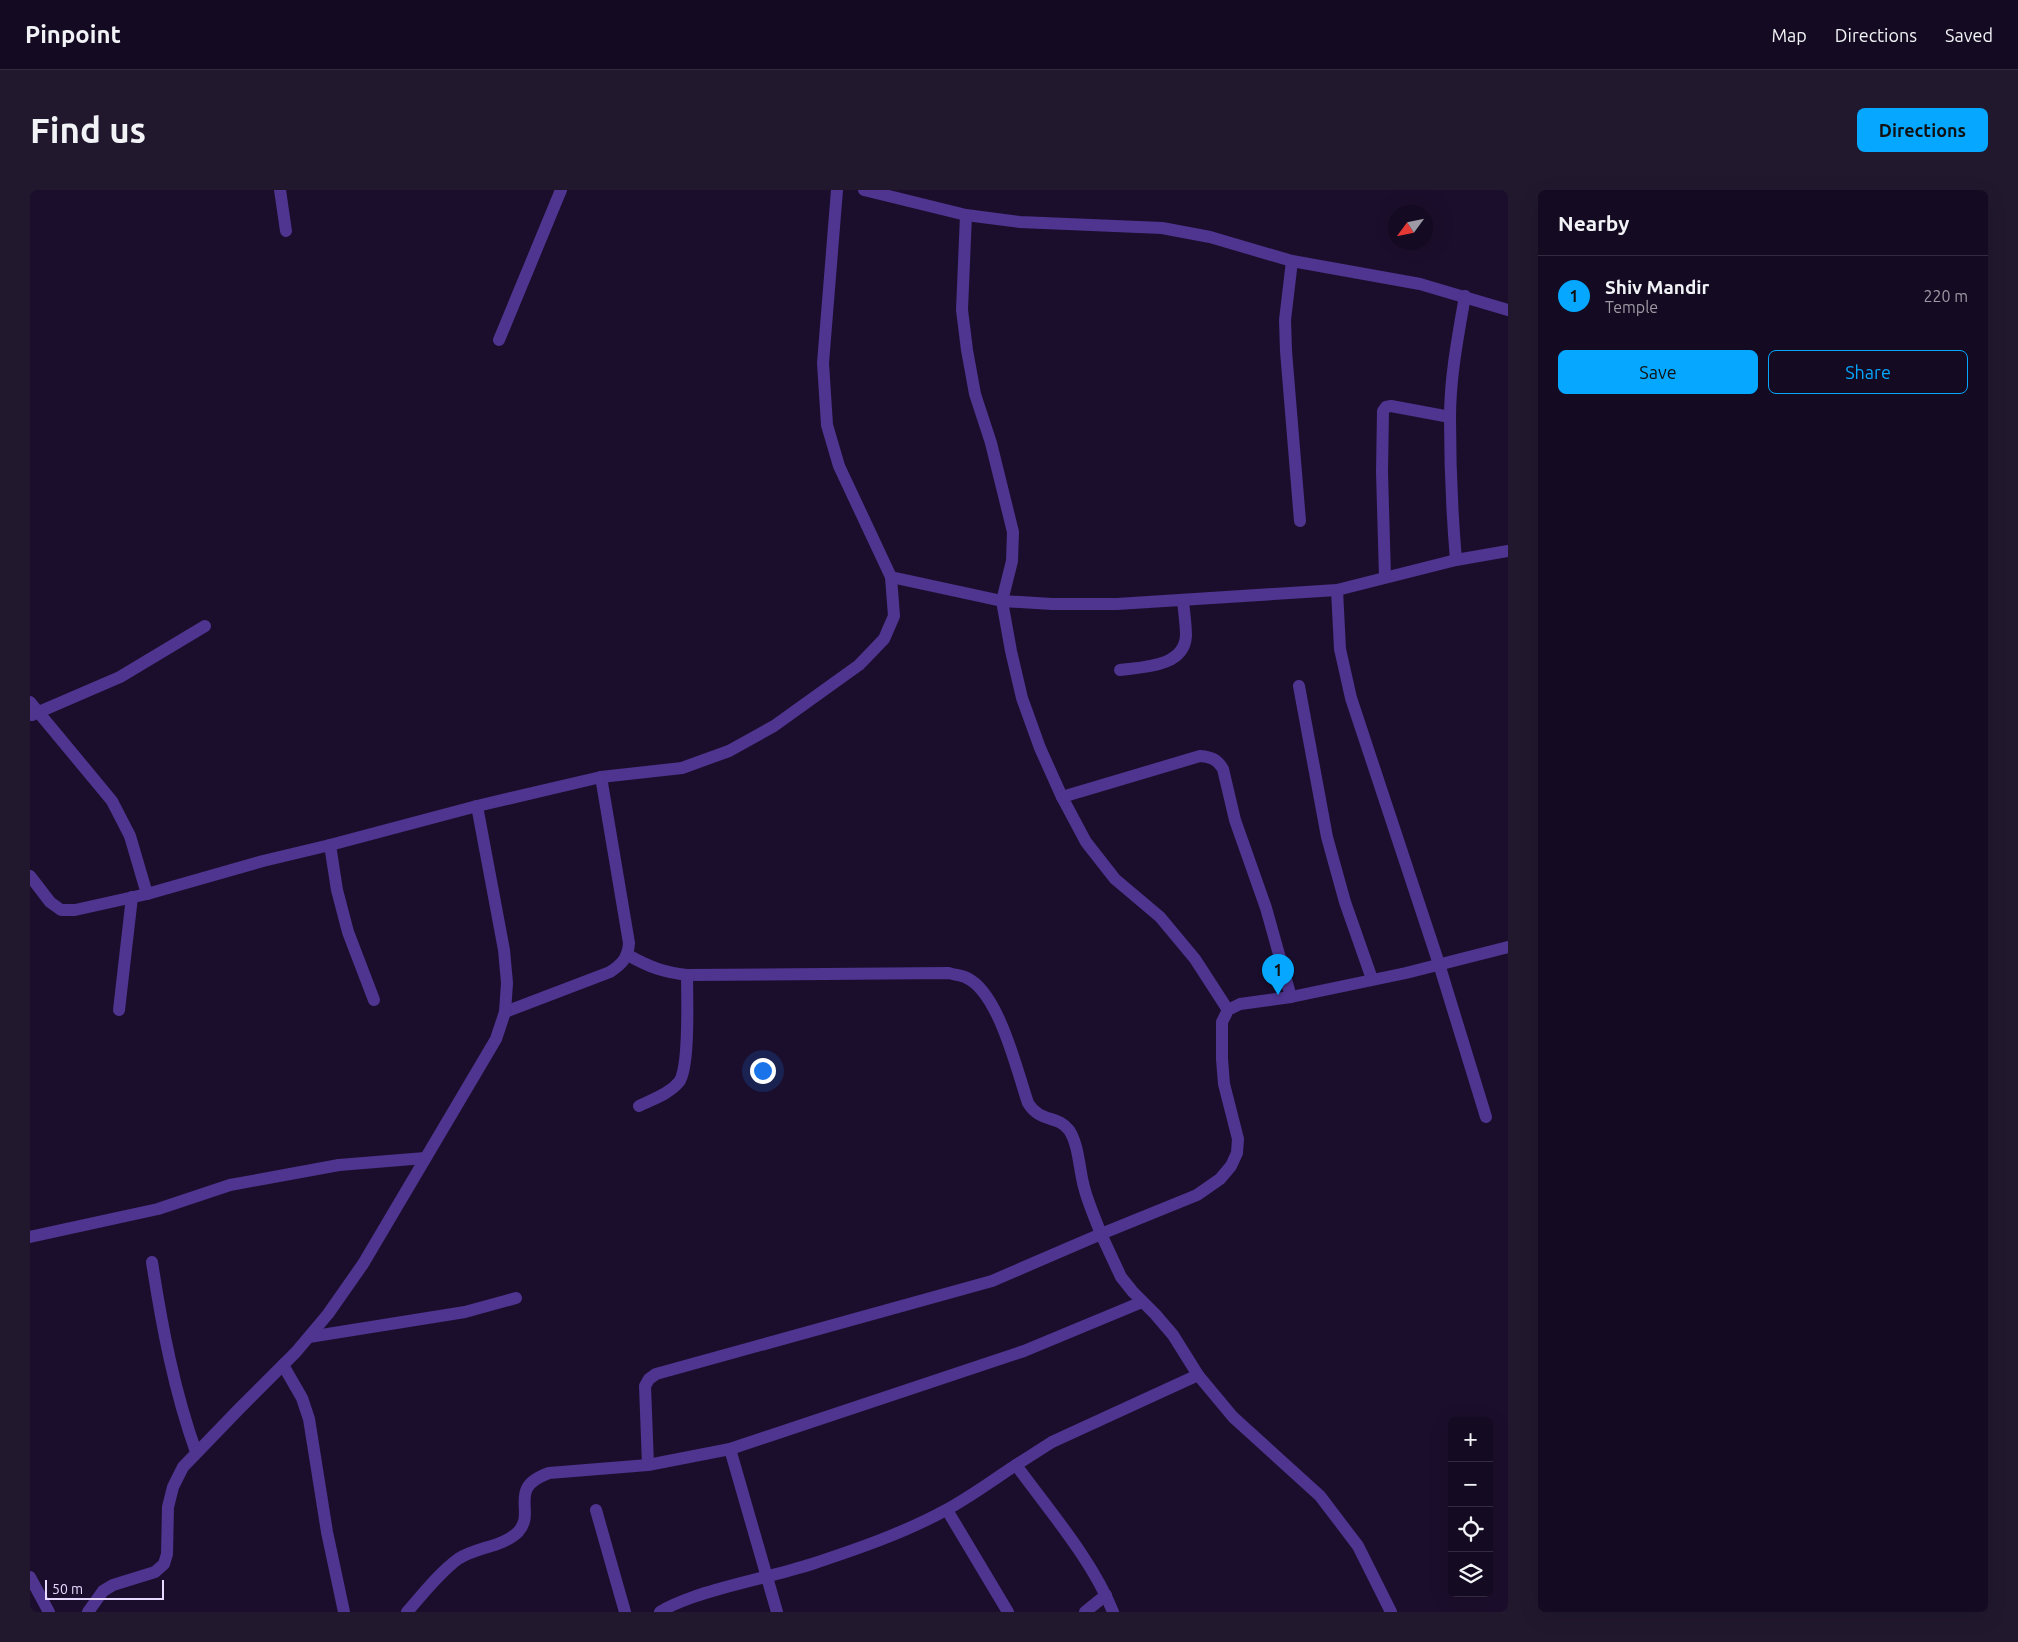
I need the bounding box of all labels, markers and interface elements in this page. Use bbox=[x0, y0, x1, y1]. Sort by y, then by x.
text: Pinpoint bbox=[25, 21, 121, 48]
text: Map bbox=[1771, 25, 1807, 45]
text: Directions bbox=[1835, 25, 1917, 45]
text: Saved bbox=[1945, 25, 1993, 45]
button: Directions bbox=[1857, 108, 1988, 152]
text: Find us bbox=[30, 110, 146, 150]
north arrow bbox=[1388, 205, 1433, 250]
text: Nearby bbox=[1558, 211, 1629, 235]
text: Shiv Mandir bbox=[1605, 276, 1709, 298]
text: 1 bbox=[1569, 287, 1579, 305]
text: 220 m bbox=[1923, 287, 1968, 305]
text: Temple bbox=[1605, 298, 1658, 316]
button: Save bbox=[1558, 350, 1758, 394]
button: Share bbox=[1768, 350, 1968, 394]
pin: 1 bbox=[1262, 954, 1294, 995]
your location bbox=[750, 1058, 776, 1084]
map controls bbox=[1448, 1417, 1493, 1597]
button: + bbox=[1448, 1417, 1493, 1462]
button: − bbox=[1448, 1462, 1493, 1507]
button: locate bbox=[1448, 1507, 1493, 1552]
button: layers bbox=[1448, 1552, 1493, 1597]
scale bar bbox=[45, 1577, 164, 1600]
text: 50 m bbox=[52, 1581, 83, 1597]

